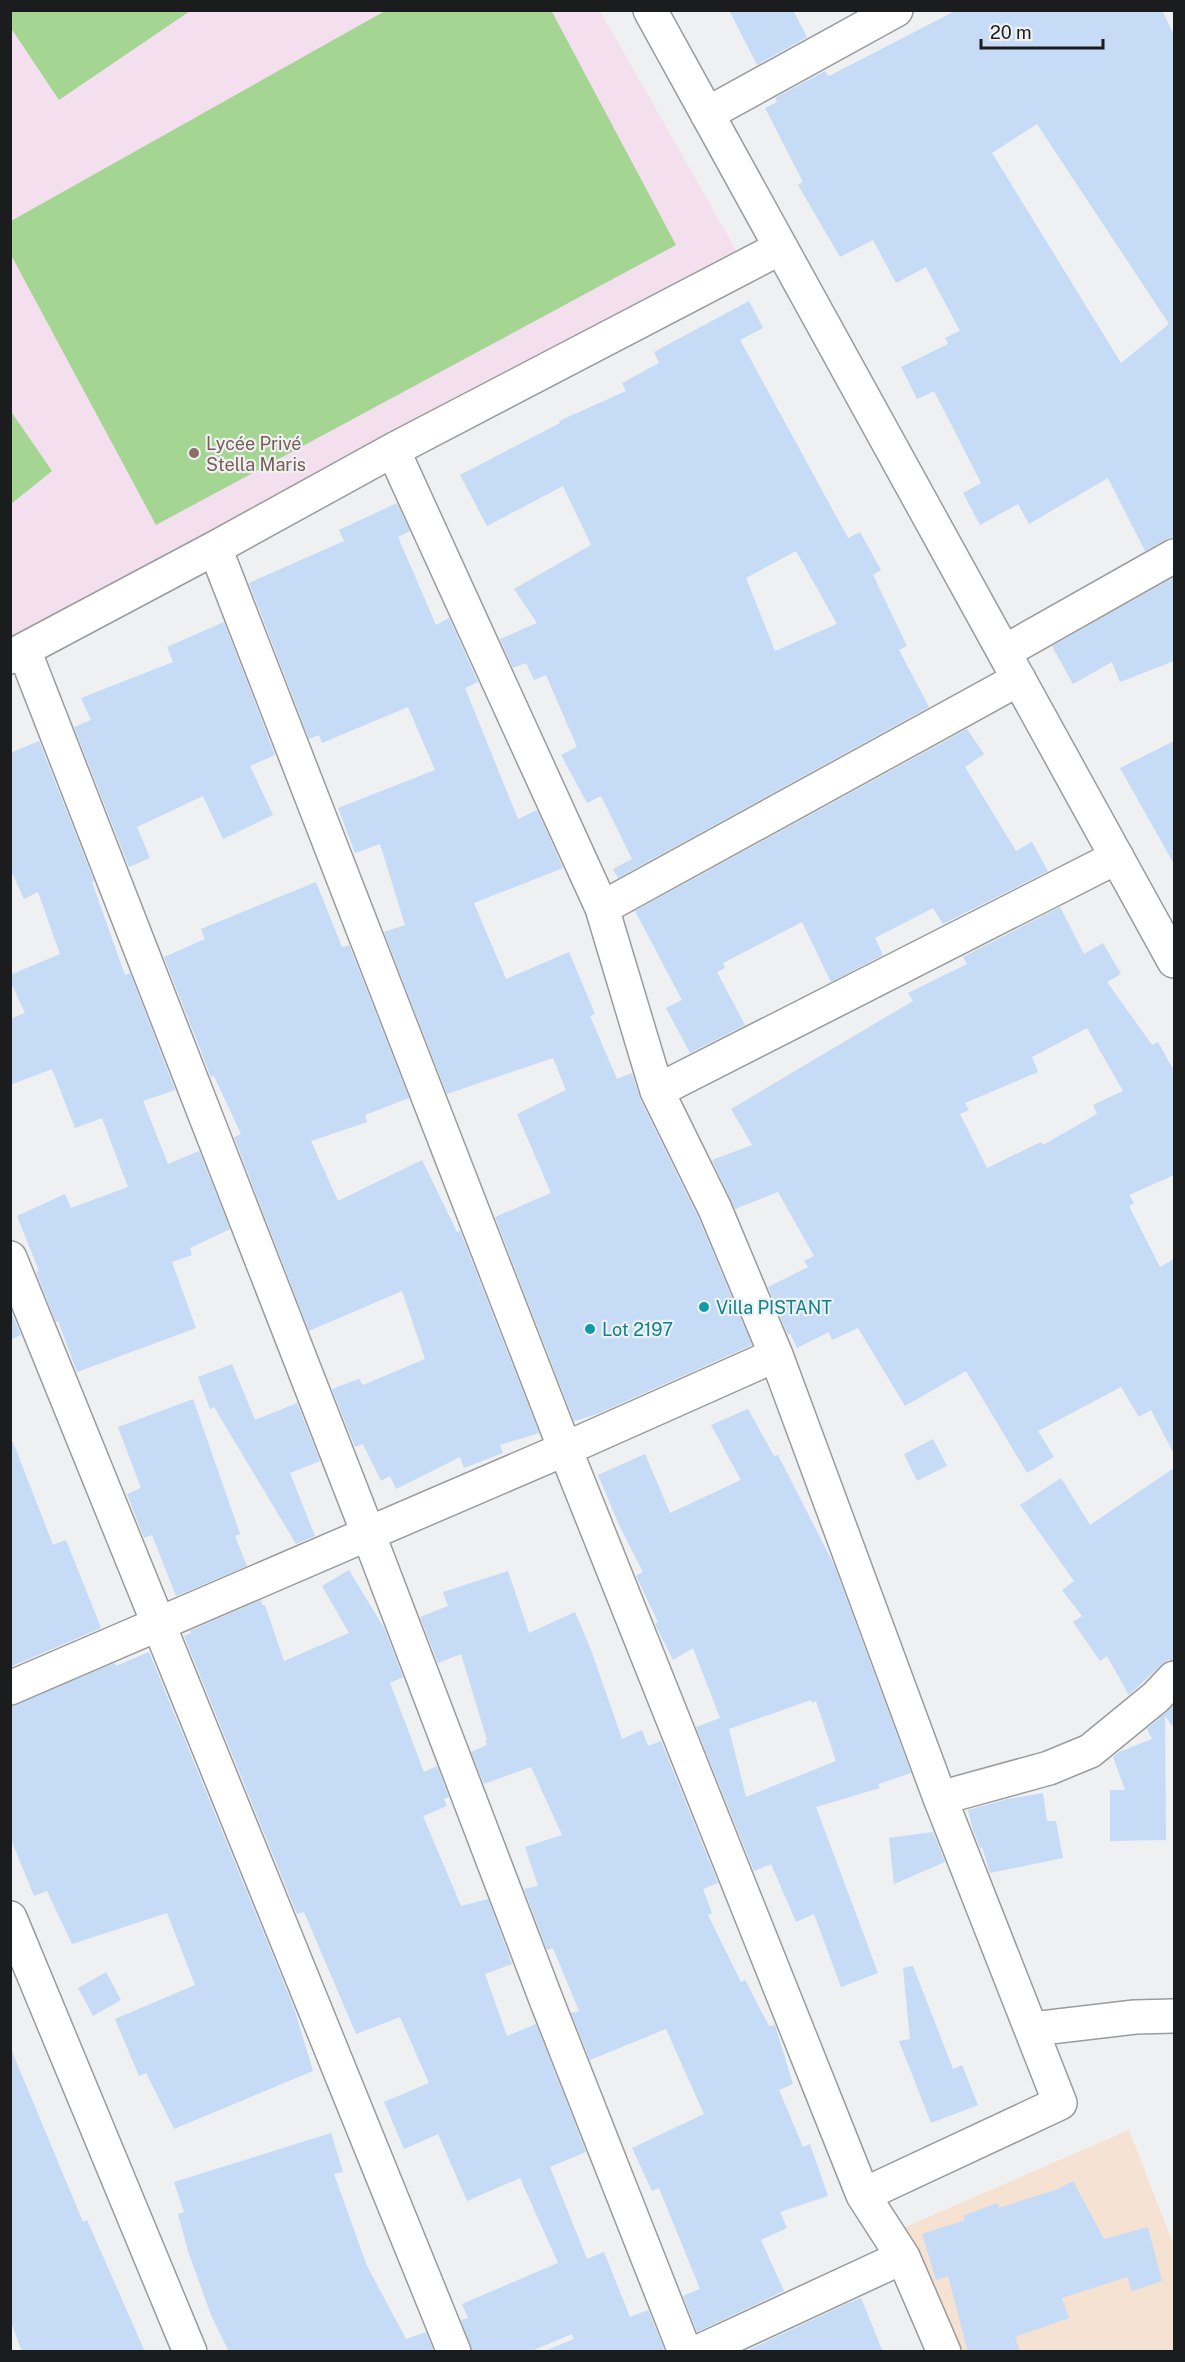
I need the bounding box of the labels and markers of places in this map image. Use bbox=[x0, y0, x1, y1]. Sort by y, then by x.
place label: Lycée Privé Stella Maris bbox=[206, 433, 306, 475]
marker: Lycée Privé Stella Maris bbox=[187, 446, 201, 460]
place label: Villa PISTANT bbox=[716, 1297, 832, 1318]
marker: Villa PISTANT bbox=[697, 1300, 711, 1314]
place label: Lot 2197 bbox=[602, 1319, 673, 1340]
marker: Lot 2197 bbox=[583, 1322, 597, 1336]

